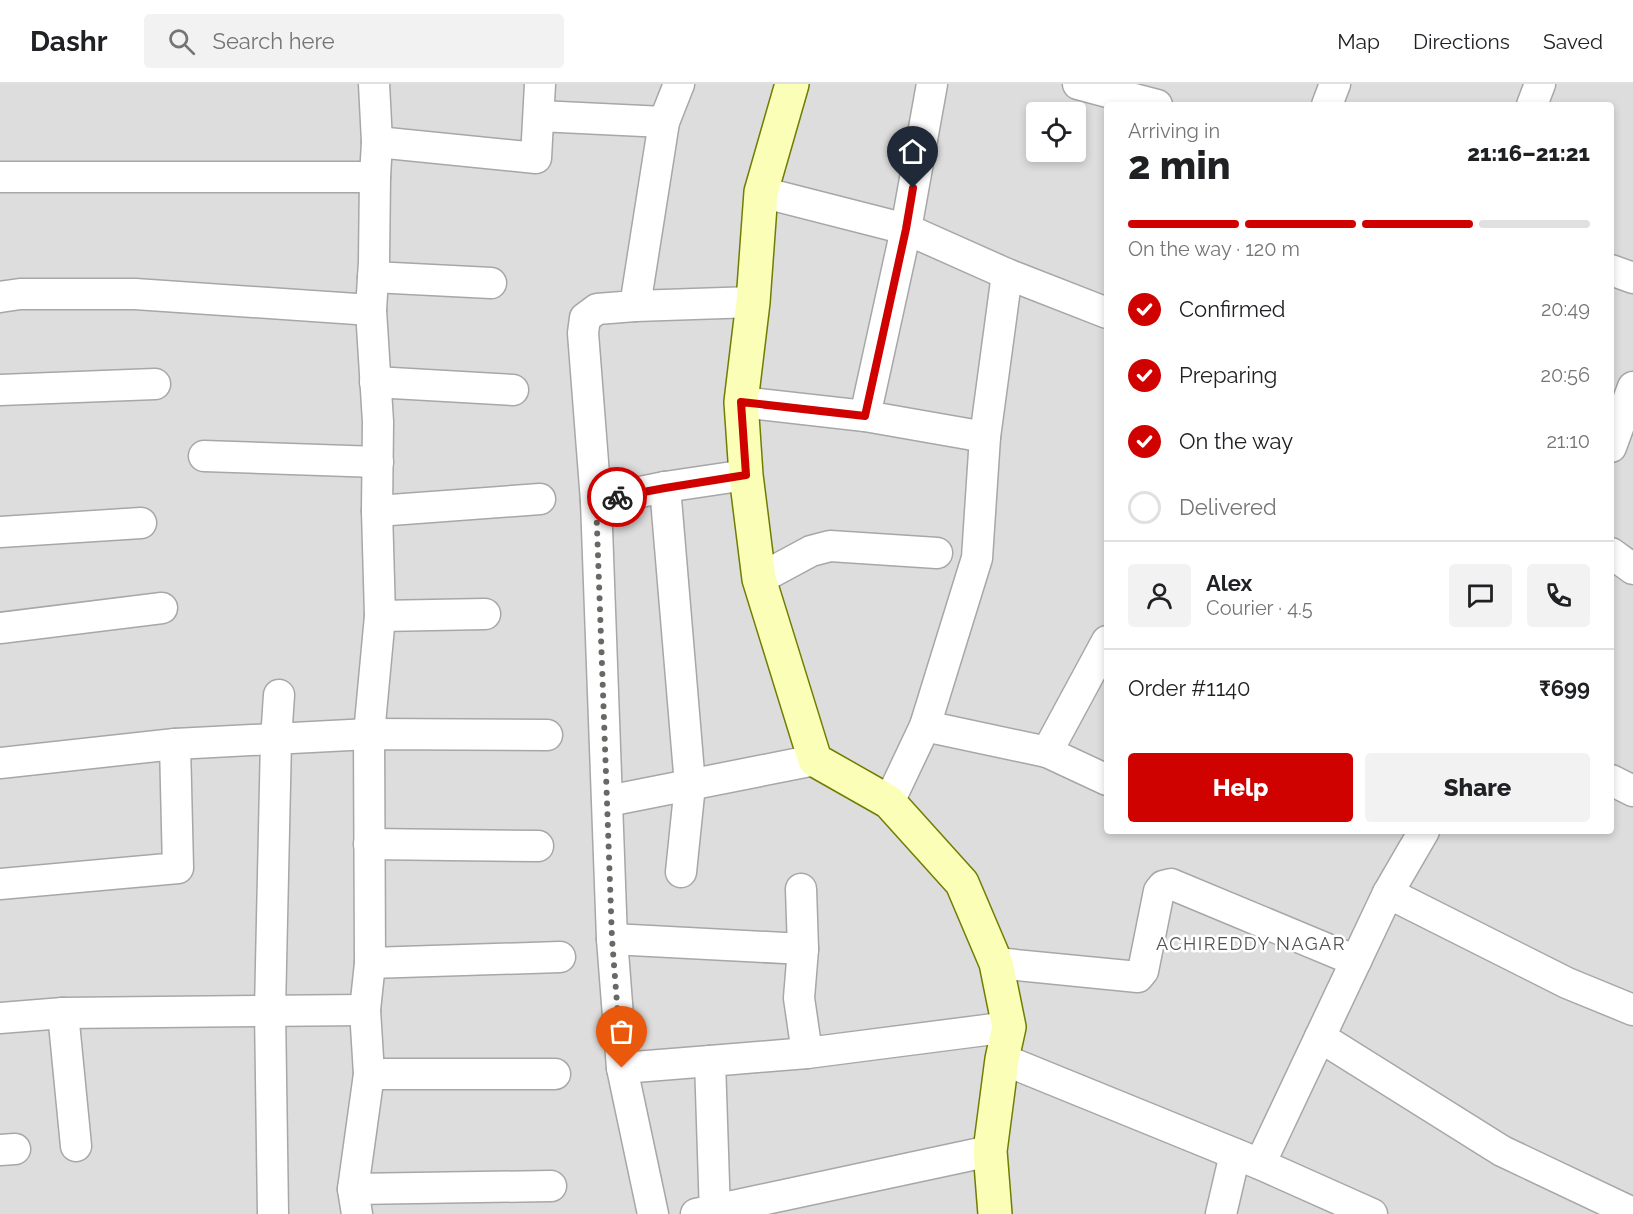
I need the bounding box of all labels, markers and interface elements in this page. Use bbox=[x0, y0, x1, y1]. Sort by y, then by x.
search box bbox=[144, 14, 564, 68]
text: Dashr bbox=[30, 25, 108, 58]
icon: search bbox=[165, 25, 198, 58]
text: Search here bbox=[213, 28, 335, 54]
text: Map bbox=[1337, 29, 1380, 54]
text: Directions bbox=[1413, 29, 1510, 54]
text: Saved bbox=[1543, 29, 1603, 54]
map controls bbox=[1026, 102, 1086, 162]
button: locate bbox=[1026, 102, 1086, 162]
text: Arriving in bbox=[1128, 119, 1220, 143]
pin bbox=[887, 126, 938, 188]
icon: home bbox=[896, 135, 929, 168]
text: 21:16–21:21 bbox=[1467, 140, 1590, 166]
text: 2 min bbox=[1128, 142, 1231, 188]
text: On the way · 120 m bbox=[1128, 237, 1300, 261]
icon: check bbox=[1128, 293, 1161, 326]
text: Confirmed bbox=[1179, 296, 1286, 322]
text: 20:49 bbox=[1541, 297, 1590, 321]
icon: check bbox=[1128, 359, 1161, 392]
text: Preparing bbox=[1179, 362, 1277, 388]
text: 20:56 bbox=[1541, 363, 1590, 387]
icon: check bbox=[1128, 425, 1161, 458]
text: On the way bbox=[1179, 428, 1293, 454]
text: 21:10 bbox=[1546, 429, 1590, 453]
courier bbox=[587, 467, 647, 527]
icon: bike bbox=[601, 481, 634, 514]
text: Delivered bbox=[1179, 494, 1277, 520]
button: person bbox=[1128, 564, 1191, 627]
button: chat bbox=[1449, 564, 1512, 627]
button: phone bbox=[1527, 564, 1590, 627]
text: Alex bbox=[1206, 570, 1252, 596]
text: Courier · 4.5 bbox=[1206, 596, 1313, 620]
text: Order #1140 bbox=[1128, 675, 1251, 701]
text: ₹699 bbox=[1539, 675, 1590, 701]
button: Help bbox=[1128, 753, 1353, 822]
button: Share bbox=[1365, 753, 1590, 822]
district label: ACHIREDDY NAGAR bbox=[1156, 933, 1346, 954]
pin bbox=[596, 1006, 647, 1068]
icon: bag bbox=[605, 1015, 638, 1048]

